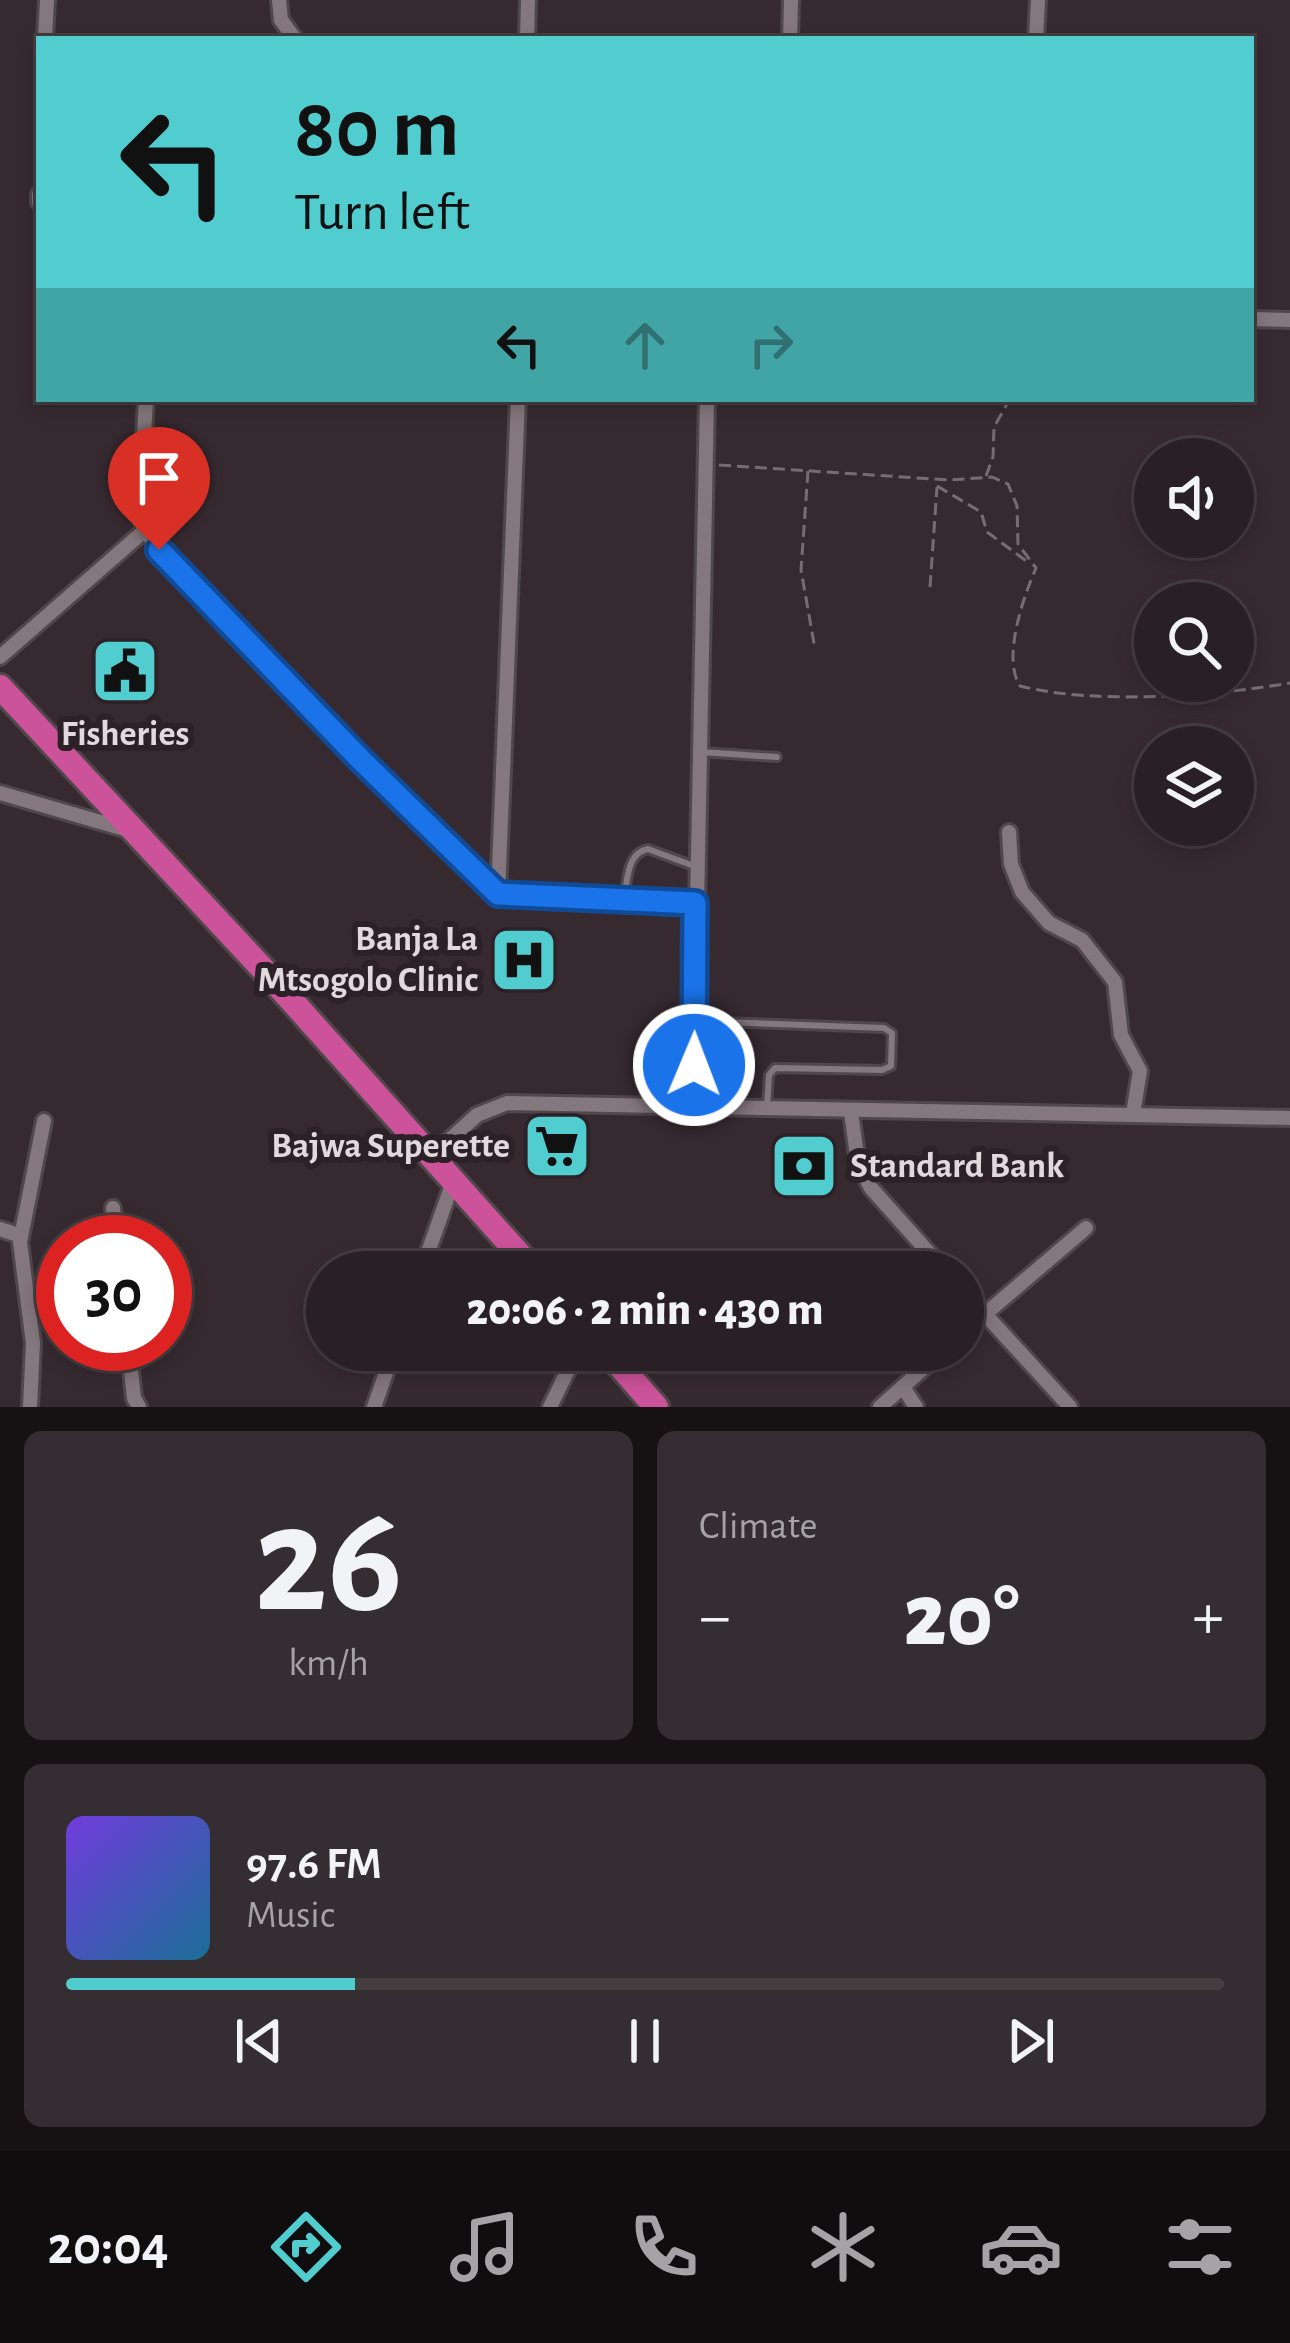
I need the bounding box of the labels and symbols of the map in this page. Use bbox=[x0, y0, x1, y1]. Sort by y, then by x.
pin bbox=[108, 427, 210, 550]
public building icon: Fisheries bbox=[90, 636, 160, 706]
place label: Fisheries bbox=[61, 716, 189, 752]
place label: Banja La Mtsogolo Clinic bbox=[258, 921, 478, 998]
hospital icon: Banja La Mtsogolo Clinic bbox=[489, 925, 559, 995]
position arrow bbox=[631, 1002, 757, 1128]
supermarket icon: Bajwa Superette bbox=[522, 1111, 592, 1181]
place label: Bajwa Superette bbox=[271, 1128, 510, 1164]
bank icon: Standard Bank bbox=[769, 1131, 839, 1201]
place label: Standard Bank bbox=[850, 1148, 1064, 1184]
speed limit sign: 30 bbox=[36, 1215, 192, 1371]

